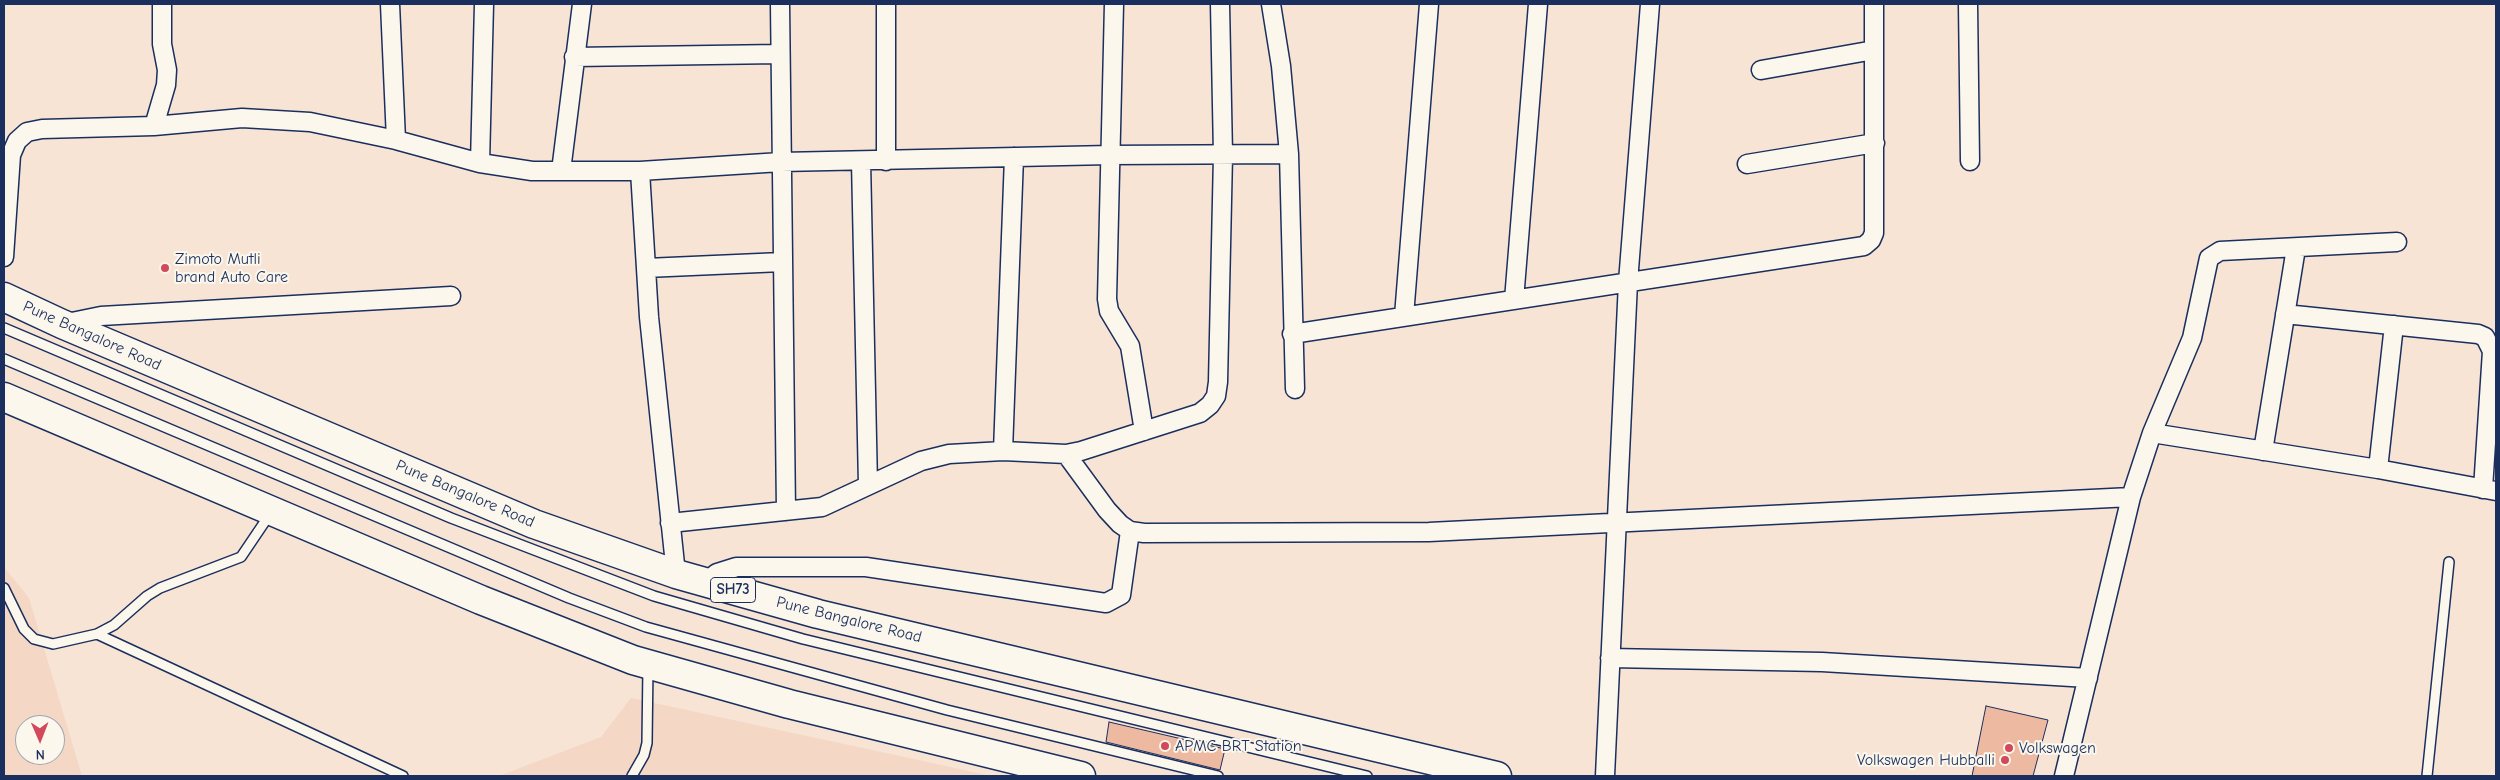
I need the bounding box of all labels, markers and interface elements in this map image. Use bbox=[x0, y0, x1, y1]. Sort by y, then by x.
place label: Zimoto Mutli brand Auto Care bbox=[175, 249, 288, 287]
marker: Zimoto Mutli brand Auto Care bbox=[159, 262, 171, 274]
street label: Pune Bangalore Road bbox=[20, 297, 164, 375]
street label: Pune Bangalore Road bbox=[393, 456, 537, 532]
road number: SH73 bbox=[710, 578, 756, 602]
street label: Pune Bangalore Road bbox=[774, 593, 924, 647]
north arrow bbox=[15, 715, 65, 765]
place label: APMC BRT Station bbox=[1175, 736, 1302, 756]
place label: Volkswagen bbox=[2019, 738, 2096, 758]
marker: APMC BRT Station bbox=[1159, 740, 1171, 752]
marker: Volkswagen bbox=[2003, 742, 2015, 754]
text: N bbox=[36, 746, 45, 763]
place label: Volkswagen Hubballi bbox=[1857, 750, 1995, 770]
marker: Volkswagen Hubballi bbox=[1999, 754, 2011, 766]

